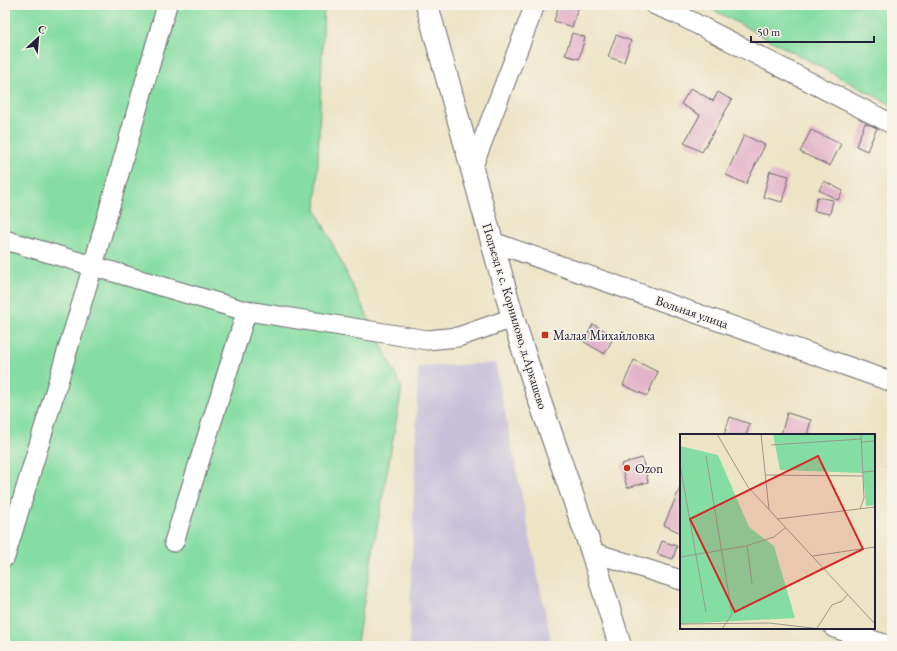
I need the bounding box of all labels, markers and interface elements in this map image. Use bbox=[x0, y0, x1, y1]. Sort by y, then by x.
north arrow bbox=[18, 18, 58, 58]
scale bar bbox=[751, 18, 874, 44]
text: С bbox=[36, 21, 49, 37]
text: 50 m bbox=[757, 24, 781, 40]
street label: Подъезд к с. Корнилово, д.Аркашево bbox=[479, 221, 551, 411]
street label: Вольная улица bbox=[653, 292, 731, 333]
place label: Малая Михайловка bbox=[553, 327, 656, 344]
marker: Малая Михайловка bbox=[540, 330, 550, 340]
inset map bbox=[680, 434, 875, 629]
place label: Ozon bbox=[635, 460, 663, 477]
marker: Ozon bbox=[622, 463, 632, 473]

